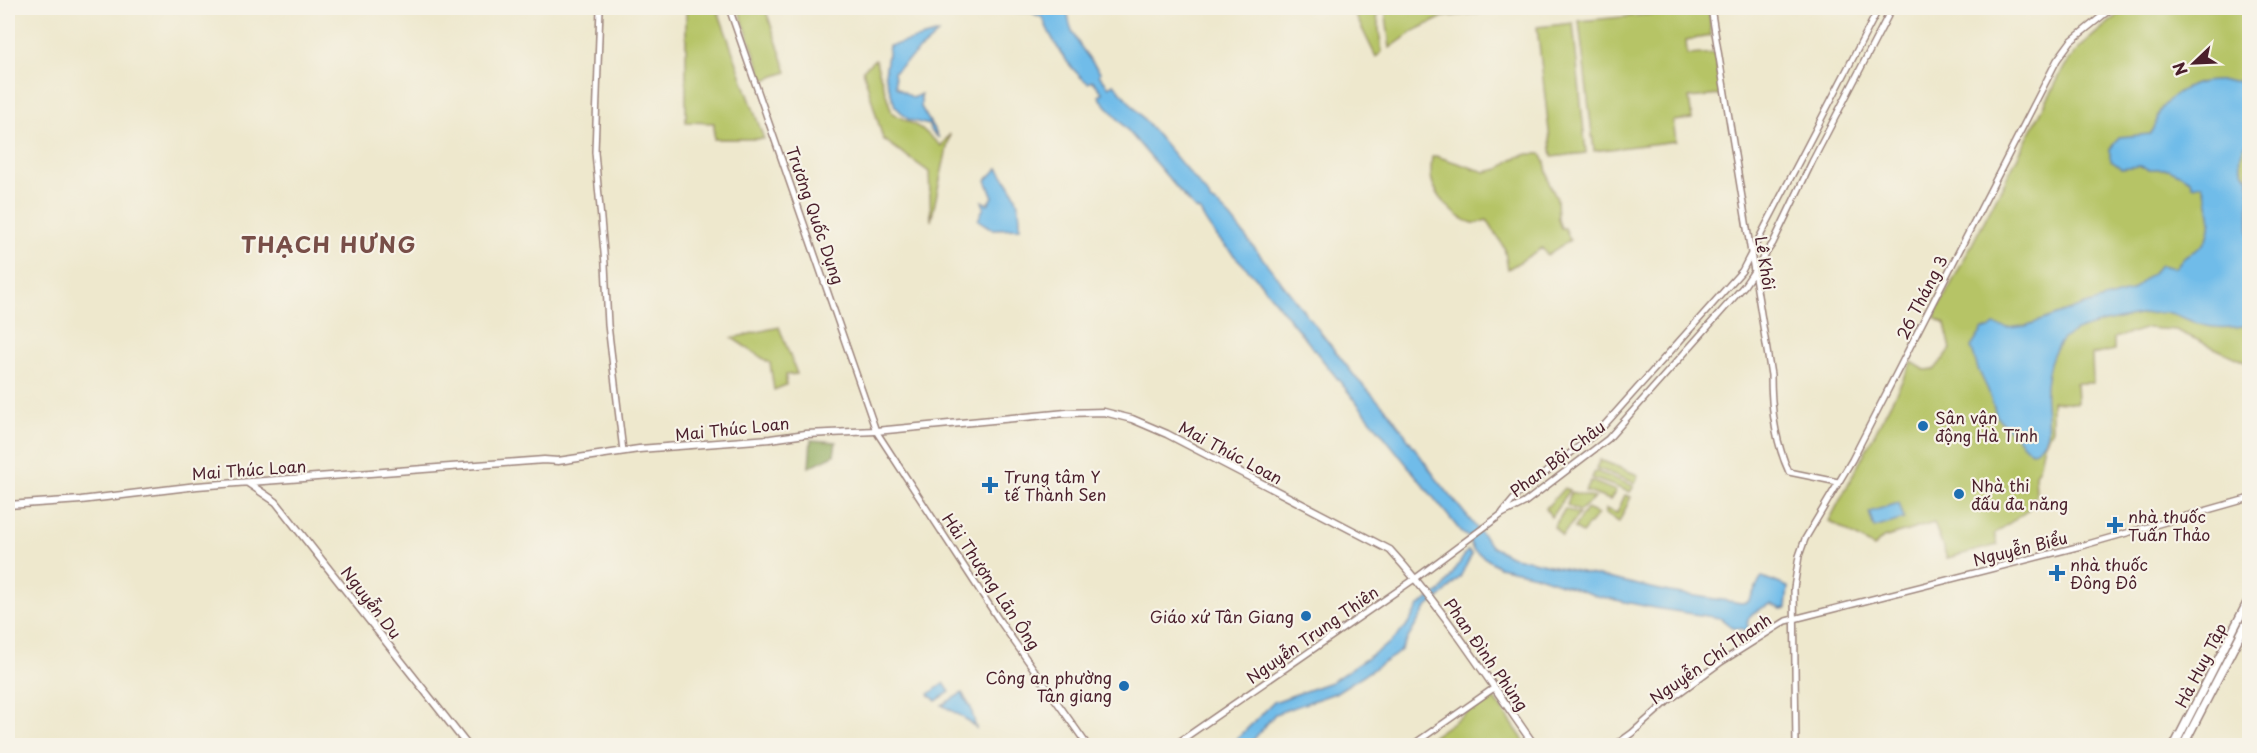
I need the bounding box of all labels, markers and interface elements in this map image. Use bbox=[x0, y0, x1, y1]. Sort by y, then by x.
north arrow bbox=[2164, 33, 2224, 93]
text: N bbox=[2166, 59, 2193, 80]
street label: Trương Quốc Dụng bbox=[781, 143, 851, 287]
district label: THẠCH HƯNG bbox=[241, 227, 417, 260]
street label: Lê Khôi bbox=[1750, 234, 1782, 292]
street label: 26 Tháng 3 bbox=[1889, 251, 1953, 343]
place label: Sân vận động Hà Tĩnh bbox=[1935, 405, 2038, 447]
street label: Mai Thúc Loan bbox=[674, 410, 790, 446]
street label: Phan Bội Châu bbox=[1504, 414, 1610, 502]
street label: Mai Thúc Loan bbox=[1175, 415, 1287, 489]
marker: Sân vận động Hà Tĩnh bbox=[1916, 419, 1930, 433]
street label: Mai Thúc Loan bbox=[191, 453, 307, 485]
place label: Trung tâm Y tế Thành Sen bbox=[1004, 464, 1106, 506]
place label: Nhà thi đấu đa năng bbox=[1971, 473, 2068, 515]
marker: Trung tâm Y tế Thành Sen bbox=[981, 476, 999, 494]
marker: Nhà thi đấu đa năng bbox=[1952, 487, 1966, 501]
place label: nhà thuốc Tuấn Thảo bbox=[2128, 504, 2210, 546]
street label: Hải Thượng Lãn Ông bbox=[937, 508, 1047, 654]
marker: nhà thuốc Tuấn Thảo bbox=[2106, 516, 2124, 534]
street label: Nguyễn Biểu bbox=[1970, 525, 2070, 571]
place label: nhà thuốc Đông Đô bbox=[2070, 552, 2148, 594]
street label: Nguyễn Du bbox=[336, 561, 408, 643]
marker: nhà thuốc Đông Đô bbox=[2048, 564, 2066, 582]
street label: Nguyễn Trung Thiên bbox=[1241, 579, 1383, 689]
street label: Phan Đình Phùng bbox=[1439, 593, 1535, 715]
place label: Giáo xứ Tân Giang bbox=[1150, 604, 1294, 628]
street label: Nguyễn Chí Thanh bbox=[1644, 607, 1776, 709]
marker: Giáo xứ Tân Giang bbox=[1299, 609, 1313, 623]
street label: Hà Huy Tập bbox=[2168, 618, 2232, 712]
place label: Công an phường Tân giang bbox=[985, 665, 1112, 707]
marker: Công an phường Tân giang bbox=[1117, 679, 1131, 693]

